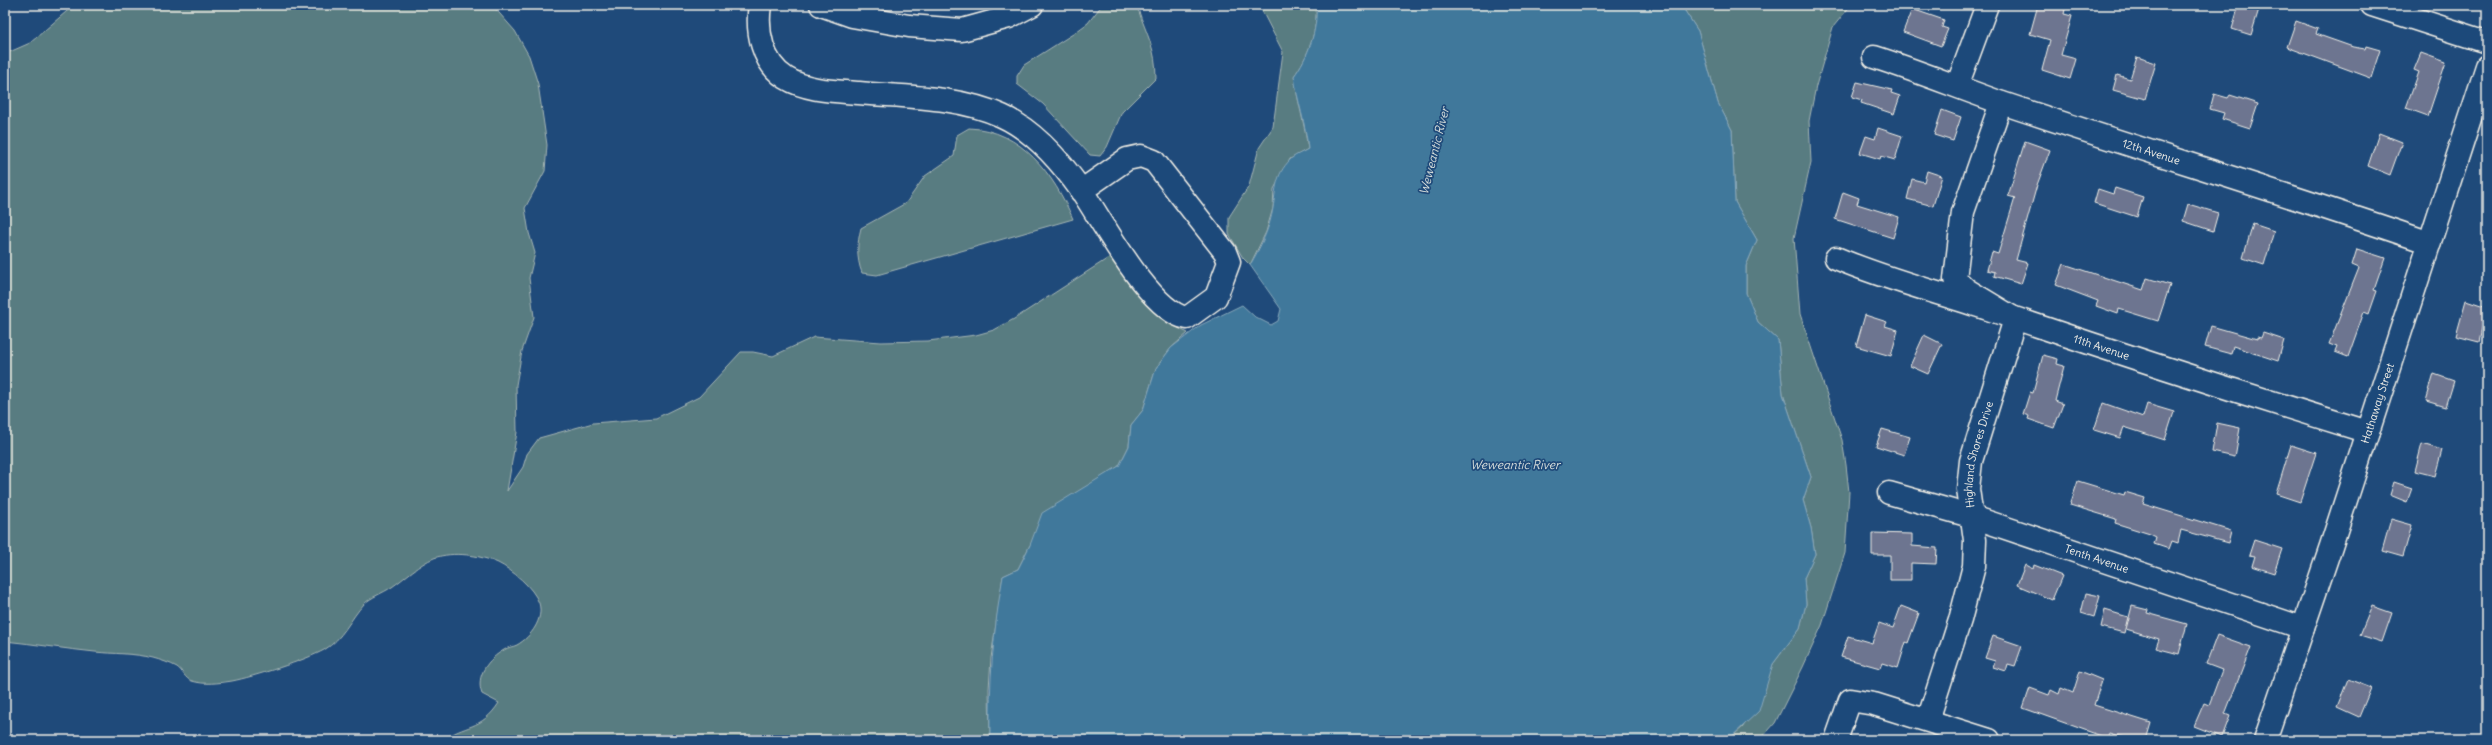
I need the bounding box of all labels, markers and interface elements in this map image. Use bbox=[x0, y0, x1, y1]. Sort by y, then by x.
water label: Weweantic River bbox=[1416, 104, 1453, 196]
street label: 12th Avenue bbox=[2121, 136, 2182, 168]
street label: 11th Avenue bbox=[2071, 331, 2131, 363]
street label: Hathaway Street bbox=[2358, 361, 2397, 445]
street label: Highland Shores Drive bbox=[1961, 399, 1996, 509]
water label: Weweantic River bbox=[1470, 457, 1562, 472]
street label: Tenth Avenue bbox=[2063, 541, 2131, 576]

